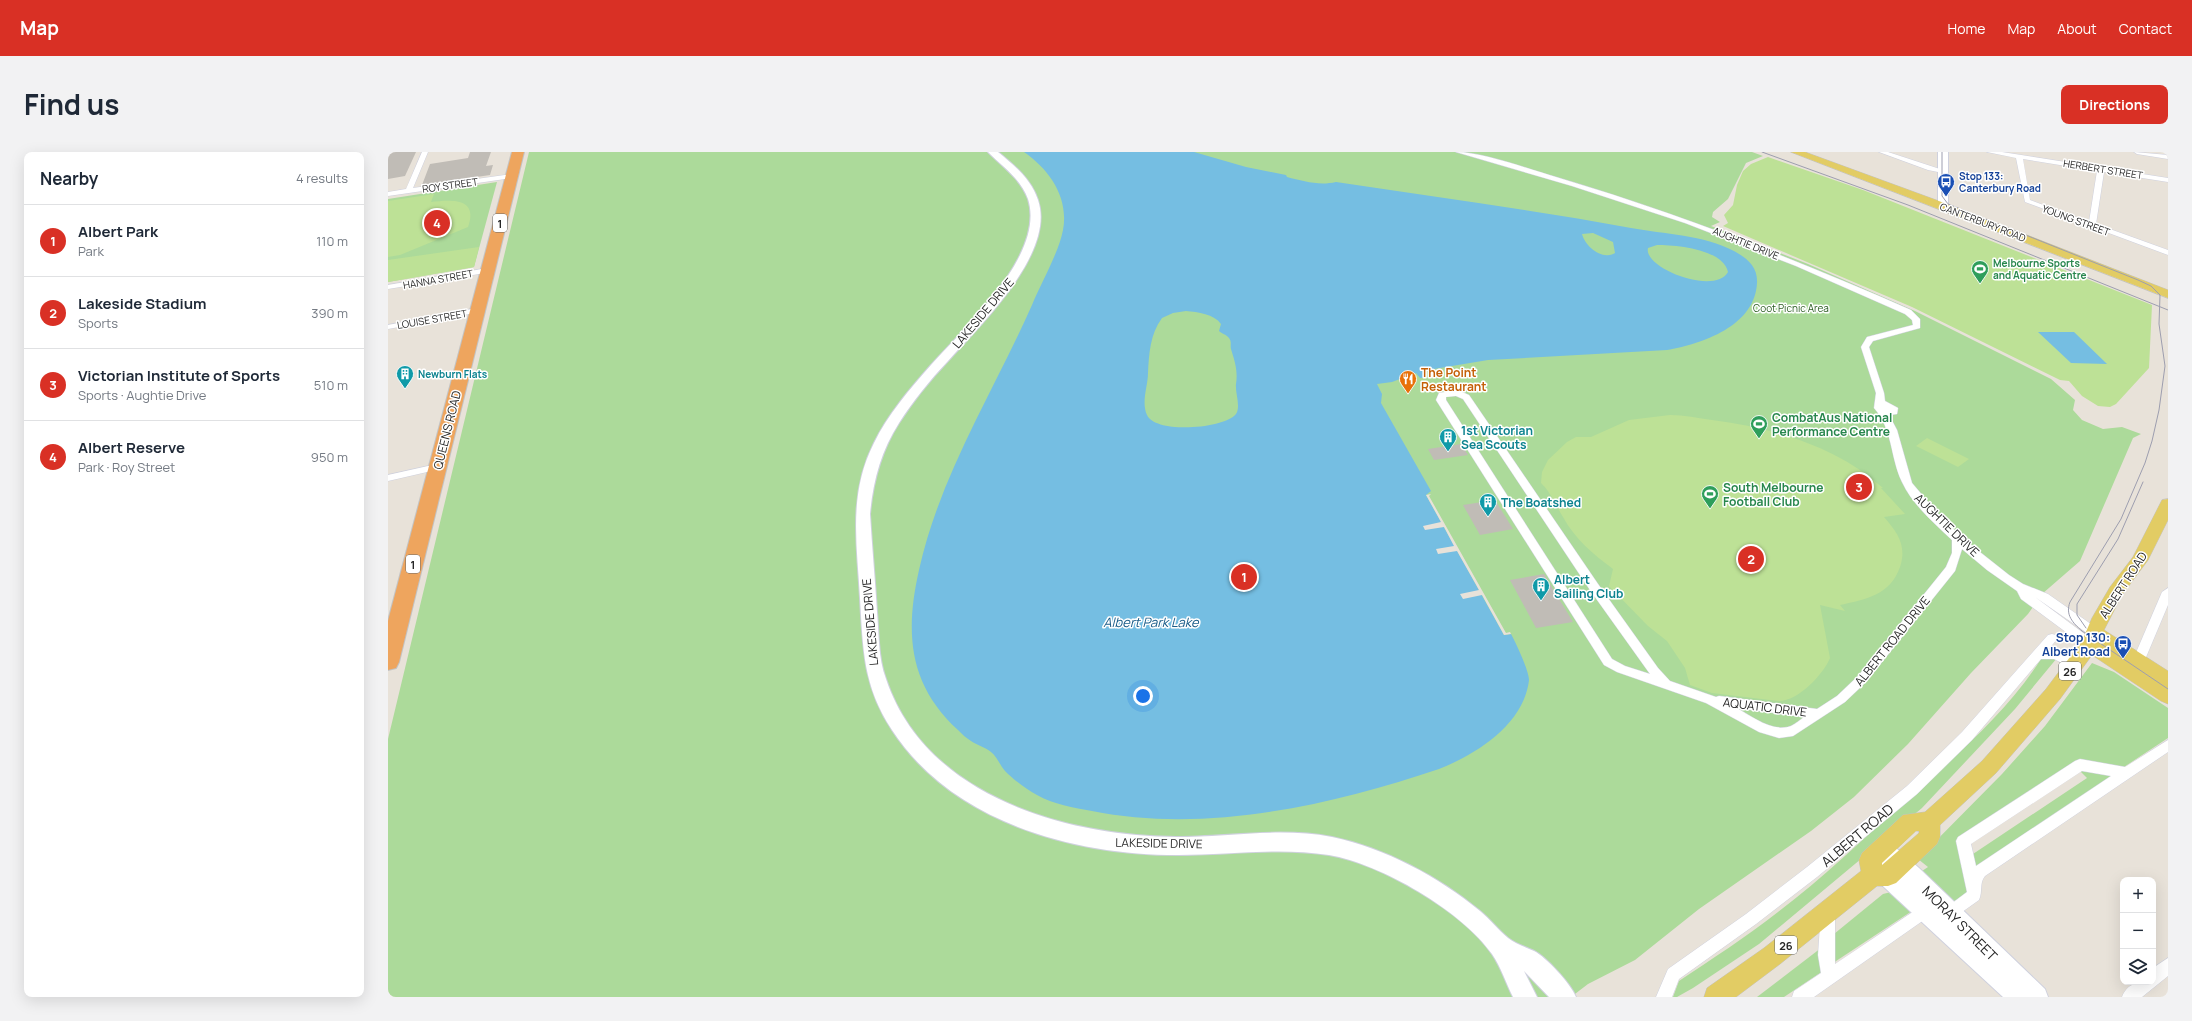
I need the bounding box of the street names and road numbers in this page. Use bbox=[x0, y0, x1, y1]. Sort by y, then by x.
street label: HERBERT STREET bbox=[2062, 156, 2144, 182]
street label: ROY STREET bbox=[421, 174, 479, 196]
street label: CANTERBURY ROAD bbox=[1938, 199, 2028, 245]
street label: YOUNG STREET bbox=[2040, 201, 2112, 239]
road number: 1 bbox=[493, 214, 507, 232]
street label: AUGHTIE DRIVE bbox=[1711, 223, 1781, 263]
street label: HANNA STREET bbox=[402, 266, 474, 292]
street label: LAKESIDE DRIVE bbox=[948, 274, 1018, 352]
street label: LOUISE STREET bbox=[396, 306, 468, 332]
street label: QUEENS ROAD bbox=[429, 389, 465, 471]
street label: AUGHTIE DRIVE bbox=[1911, 490, 1983, 560]
street label: ALBERT ROAD bbox=[2095, 548, 2151, 622]
road number: 1 bbox=[406, 555, 420, 573]
street label: LAKESIDE DRIVE bbox=[858, 578, 882, 666]
street label: ALBERT ROAD DRIVE bbox=[1850, 592, 1934, 690]
road number: 26 bbox=[2059, 662, 2081, 680]
street label: AQUATIC DRIVE bbox=[1722, 693, 1808, 721]
street label: ALBERT ROAD bbox=[1817, 799, 1897, 871]
street label: LAKESIDE DRIVE bbox=[1115, 834, 1203, 852]
street label: MORAY STREET bbox=[1918, 881, 2002, 965]
road number: 26 bbox=[1775, 936, 1797, 954]

